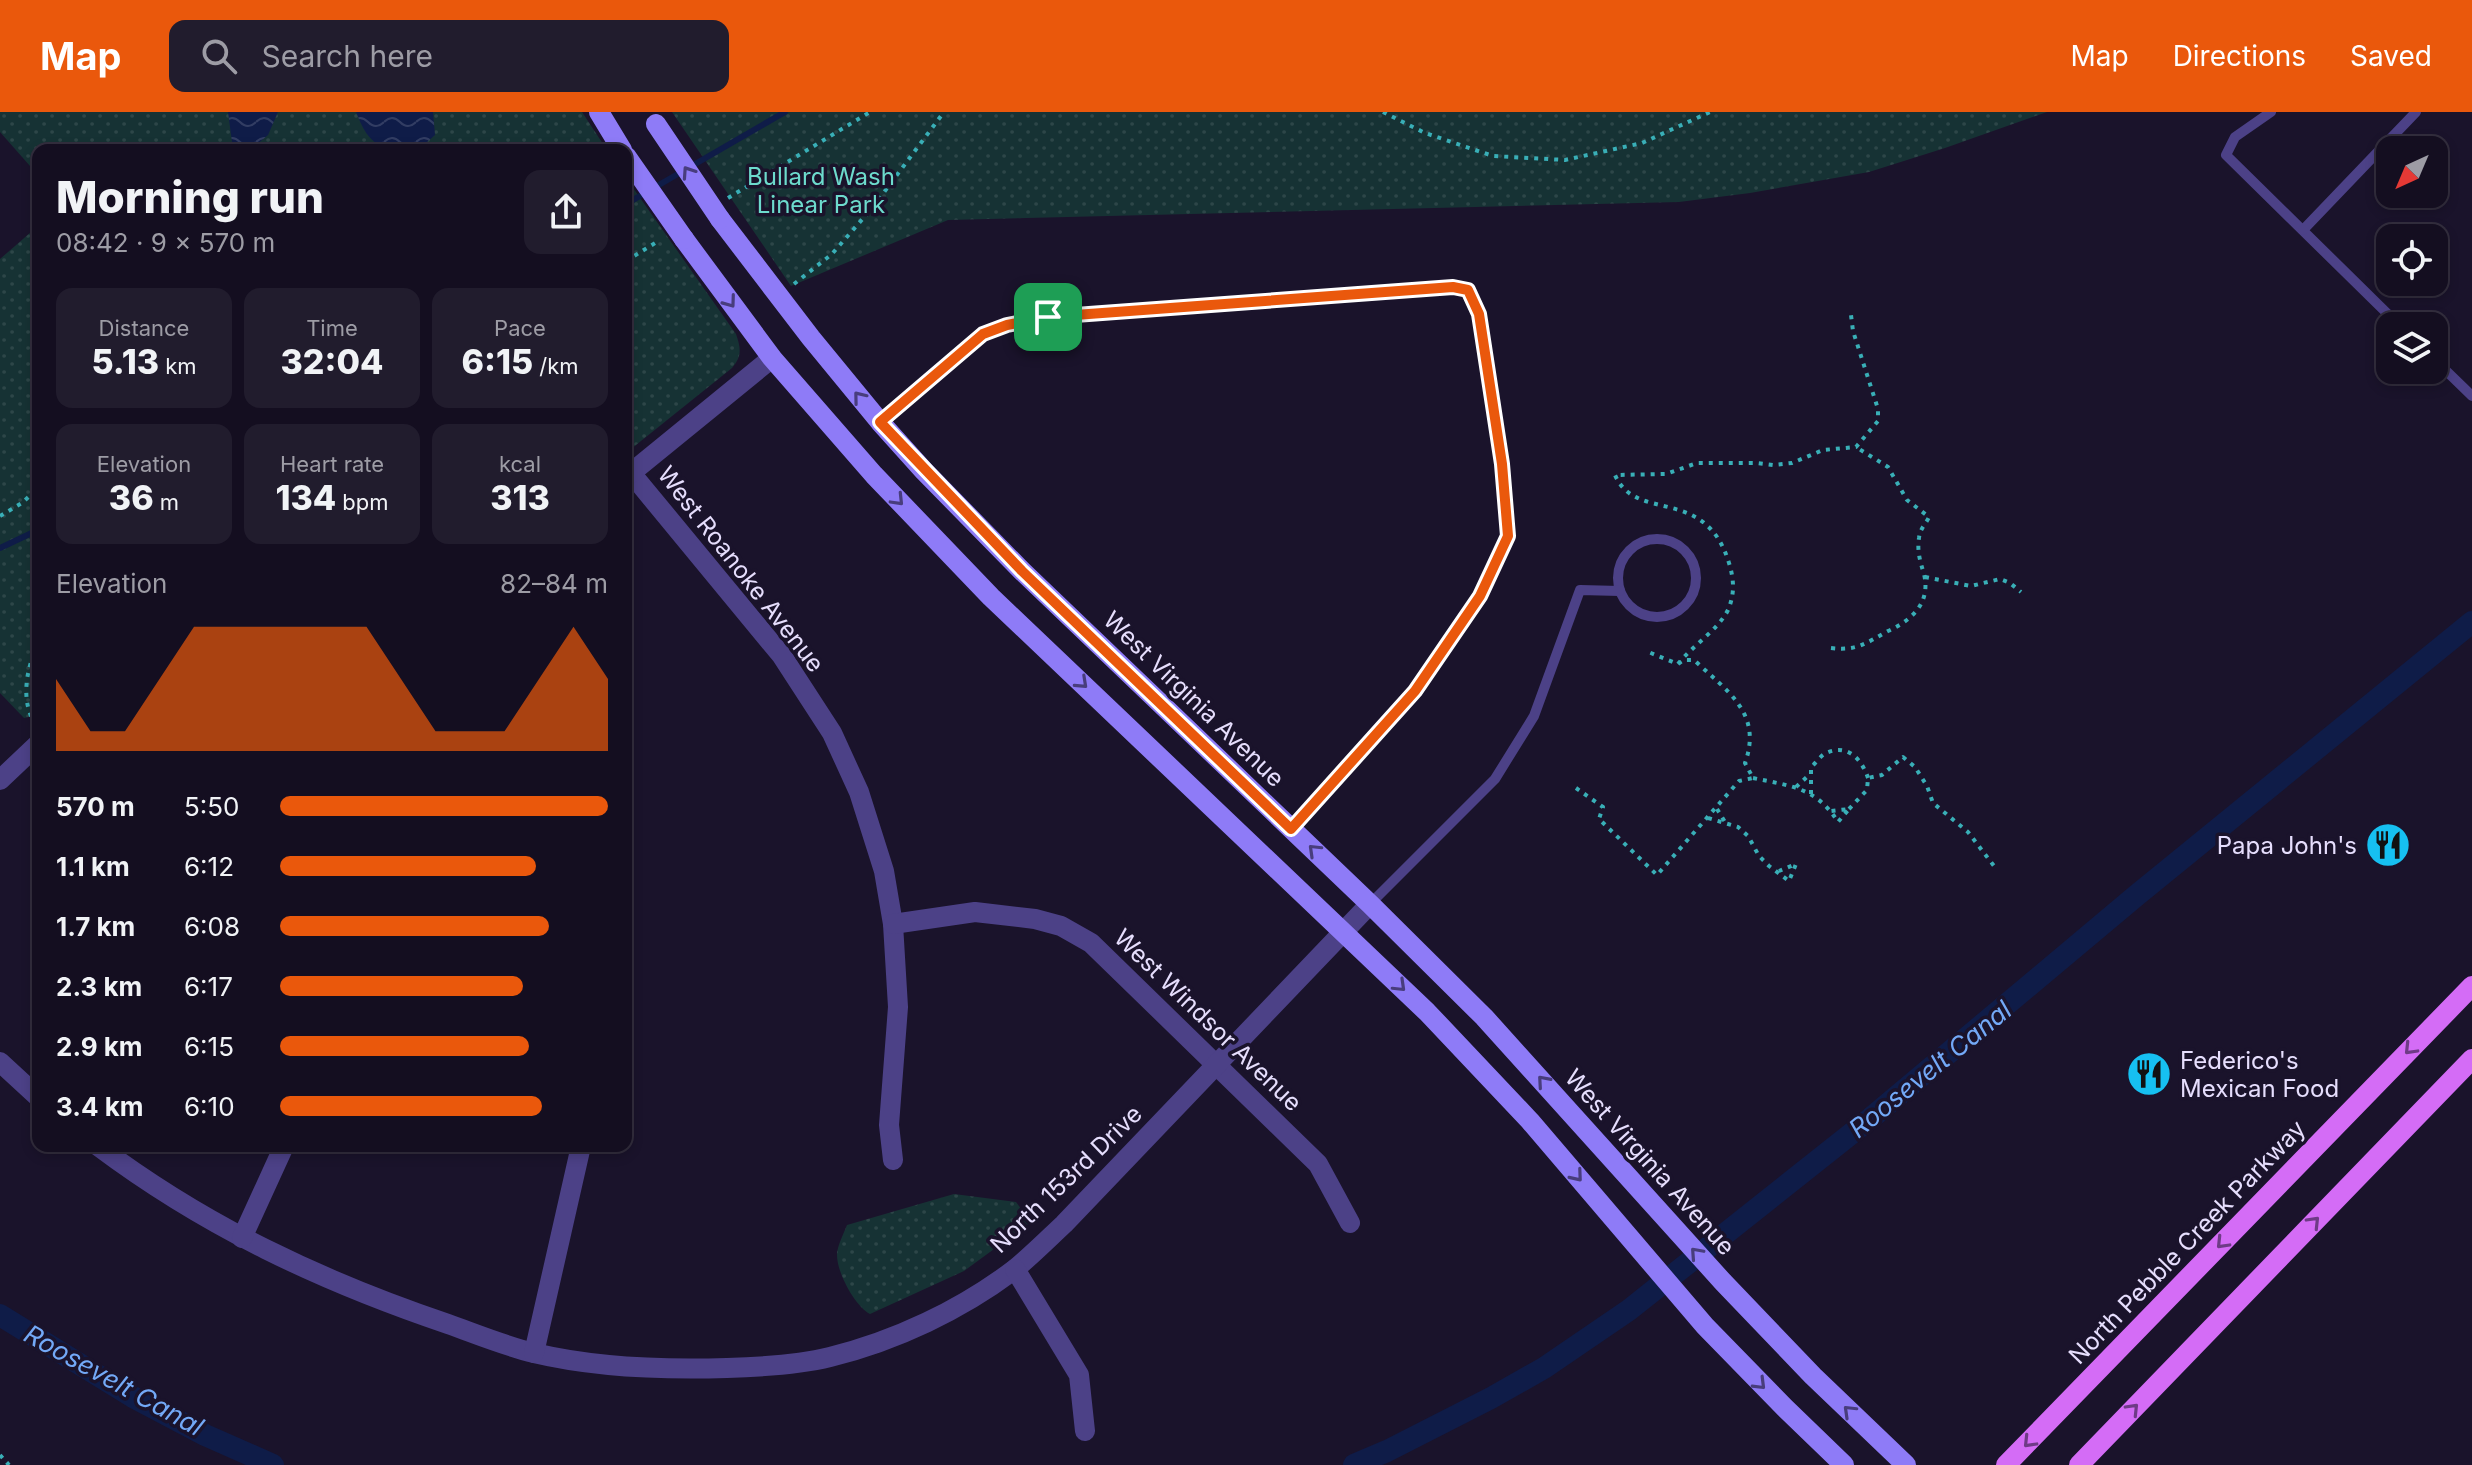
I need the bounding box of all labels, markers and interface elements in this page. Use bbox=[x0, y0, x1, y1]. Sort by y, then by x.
search box bbox=[169, 20, 729, 92]
text: Map bbox=[40, 33, 121, 79]
icon: search bbox=[197, 34, 241, 78]
text: Search here bbox=[261, 38, 433, 74]
text: Map bbox=[2070, 39, 2129, 73]
text: Directions bbox=[2173, 39, 2306, 73]
text: Saved bbox=[2350, 39, 2432, 73]
north arrow bbox=[2376, 136, 2448, 208]
map controls bbox=[2376, 136, 2448, 384]
park label: Bullard Wash Linear Park bbox=[747, 162, 895, 219]
one-way arrow bbox=[683, 166, 698, 180]
text: Morning run bbox=[56, 170, 324, 224]
button: share bbox=[524, 170, 608, 254]
button: locate bbox=[2376, 224, 2448, 296]
text: 08:42 · 9 × 570 m bbox=[56, 227, 275, 258]
pin bbox=[1014, 283, 1082, 351]
one-way arrow bbox=[720, 293, 735, 307]
icon: arrive bbox=[1026, 295, 1070, 339]
button: layers bbox=[2376, 312, 2448, 384]
text: Distance bbox=[99, 315, 189, 341]
text: Time bbox=[306, 315, 358, 341]
text: Pace bbox=[494, 315, 546, 341]
text: 5.13 bbox=[91, 341, 159, 382]
text: 32:04 bbox=[281, 341, 383, 382]
text: 6:15 bbox=[461, 341, 533, 382]
text: km bbox=[159, 353, 197, 379]
text: /km bbox=[533, 353, 579, 379]
one-way arrow bbox=[854, 392, 869, 406]
text: Elevation bbox=[97, 451, 191, 477]
text: Heart rate bbox=[280, 451, 384, 477]
text: kcal bbox=[499, 451, 541, 477]
street label: West Roanoke Avenue bbox=[652, 460, 830, 678]
text: 36 bbox=[109, 477, 154, 518]
text: 134 bbox=[275, 477, 336, 518]
text: 313 bbox=[490, 477, 550, 518]
text: m bbox=[154, 489, 179, 515]
text: bpm bbox=[336, 489, 389, 515]
one-way arrow bbox=[889, 491, 903, 505]
text: Elevation bbox=[56, 568, 167, 599]
text: 82–84 m bbox=[500, 568, 608, 599]
street label: West Virginia Avenue bbox=[1098, 605, 1290, 793]
one-way arrow bbox=[1073, 674, 1087, 689]
text: 570 m bbox=[56, 791, 135, 822]
text: 5:50 bbox=[184, 791, 240, 822]
restaurant icon: Papa John's bbox=[2364, 821, 2412, 869]
place label: Papa John's bbox=[2217, 831, 2357, 860]
one-way arrow bbox=[1309, 845, 1323, 860]
text: 1.1 km bbox=[56, 851, 130, 882]
text: 6:12 bbox=[184, 851, 234, 882]
text: 1.7 km bbox=[56, 911, 135, 942]
text: 6:08 bbox=[184, 911, 240, 942]
street label: West Windsor Avenue bbox=[1108, 923, 1308, 1117]
text: 2.3 km bbox=[56, 971, 142, 1002]
text: 6:17 bbox=[184, 971, 233, 1002]
one-way arrow bbox=[1391, 977, 1405, 991]
water label: Roosevelt Canal bbox=[1843, 994, 2018, 1144]
text: 2.9 km bbox=[56, 1031, 143, 1062]
text: 6:15 bbox=[184, 1031, 234, 1062]
one-way arrow bbox=[2405, 1040, 2420, 1054]
place label: Federico's Mexican Food bbox=[2180, 1046, 2339, 1103]
restaurant icon: Federico's Mexican Food bbox=[2125, 1050, 2173, 1098]
street label: West Virginia Avenue bbox=[1559, 1063, 1741, 1261]
one-way arrow bbox=[1538, 1076, 1553, 1091]
text: 3.4 km bbox=[56, 1091, 143, 1122]
text: 6:10 bbox=[184, 1091, 235, 1122]
street label: North 153rd Drive bbox=[984, 1099, 1148, 1259]
street label: North Pebble Creek Parkway bbox=[2063, 1114, 2311, 1370]
one-way arrow bbox=[1567, 1167, 1582, 1182]
one-way arrow bbox=[2304, 1217, 2319, 1231]
one-way arrow bbox=[2217, 1234, 2231, 1248]
one-way arrow bbox=[1692, 1247, 1706, 1262]
water label: Roosevelt Canal bbox=[19, 1318, 210, 1442]
one-way arrow bbox=[1751, 1375, 1765, 1389]
one-way arrow bbox=[2124, 1404, 2138, 1418]
one-way arrow bbox=[1844, 1406, 1858, 1421]
one-way arrow bbox=[2023, 1433, 2038, 1447]

